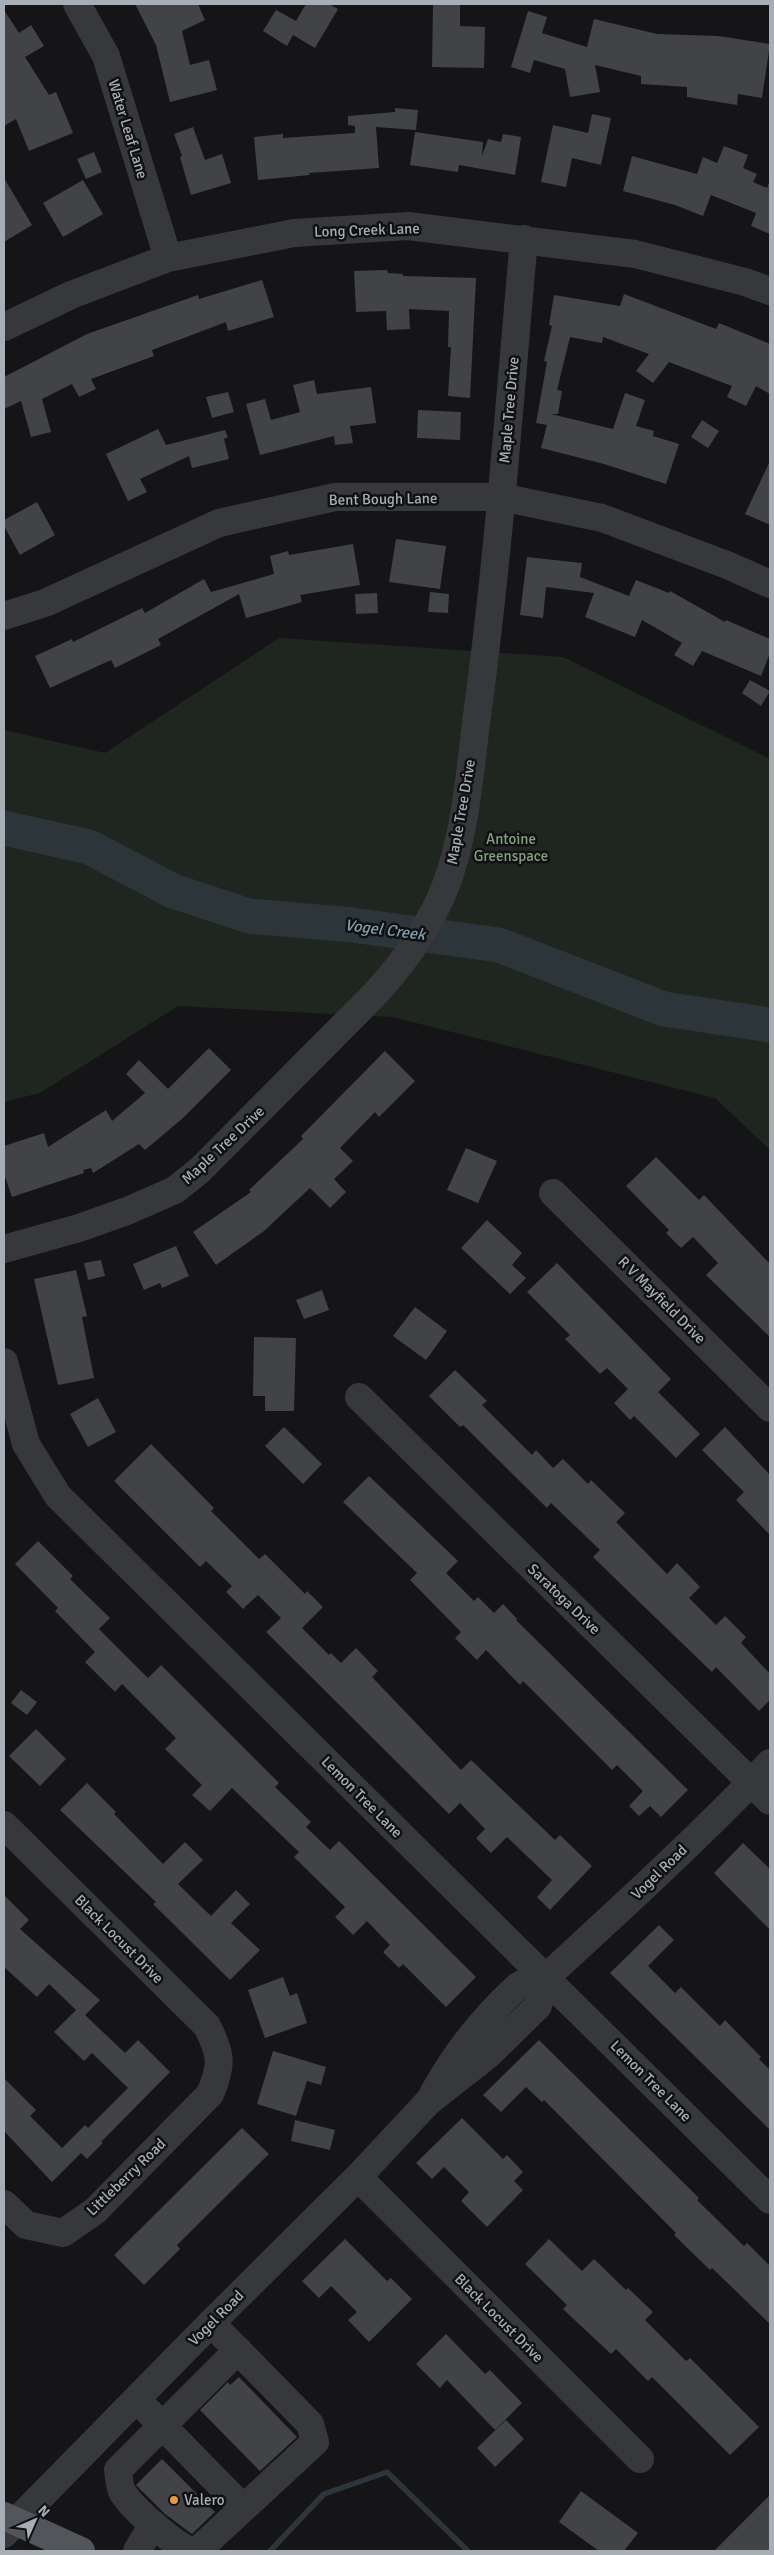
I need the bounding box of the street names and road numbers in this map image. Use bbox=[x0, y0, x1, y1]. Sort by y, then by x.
street label: Water Leaf Lane bbox=[104, 77, 152, 181]
street label: Long Creek Lane bbox=[314, 219, 420, 241]
street label: Maple Tree Drive bbox=[495, 356, 523, 464]
street label: Bent Bough Lane bbox=[328, 489, 438, 509]
street label: Maple Tree Drive bbox=[443, 758, 479, 866]
street label: Maple Tree Drive bbox=[178, 1102, 268, 1188]
street label: R V Mayfield Drive bbox=[615, 1253, 709, 1347]
street label: Saratoga Drive bbox=[524, 1560, 604, 1638]
street label: Lemon Tree Lane bbox=[318, 1753, 406, 1841]
street label: Vogel Road bbox=[627, 1841, 691, 1903]
street label: Black Locust Drive bbox=[71, 1891, 167, 1987]
street label: Lemon Tree Lane bbox=[607, 2037, 695, 2125]
street label: Littleberry Road bbox=[83, 2135, 169, 2219]
street label: Black Locust Drive bbox=[451, 2270, 547, 2366]
street label: Vogel Road bbox=[185, 2287, 247, 2349]

